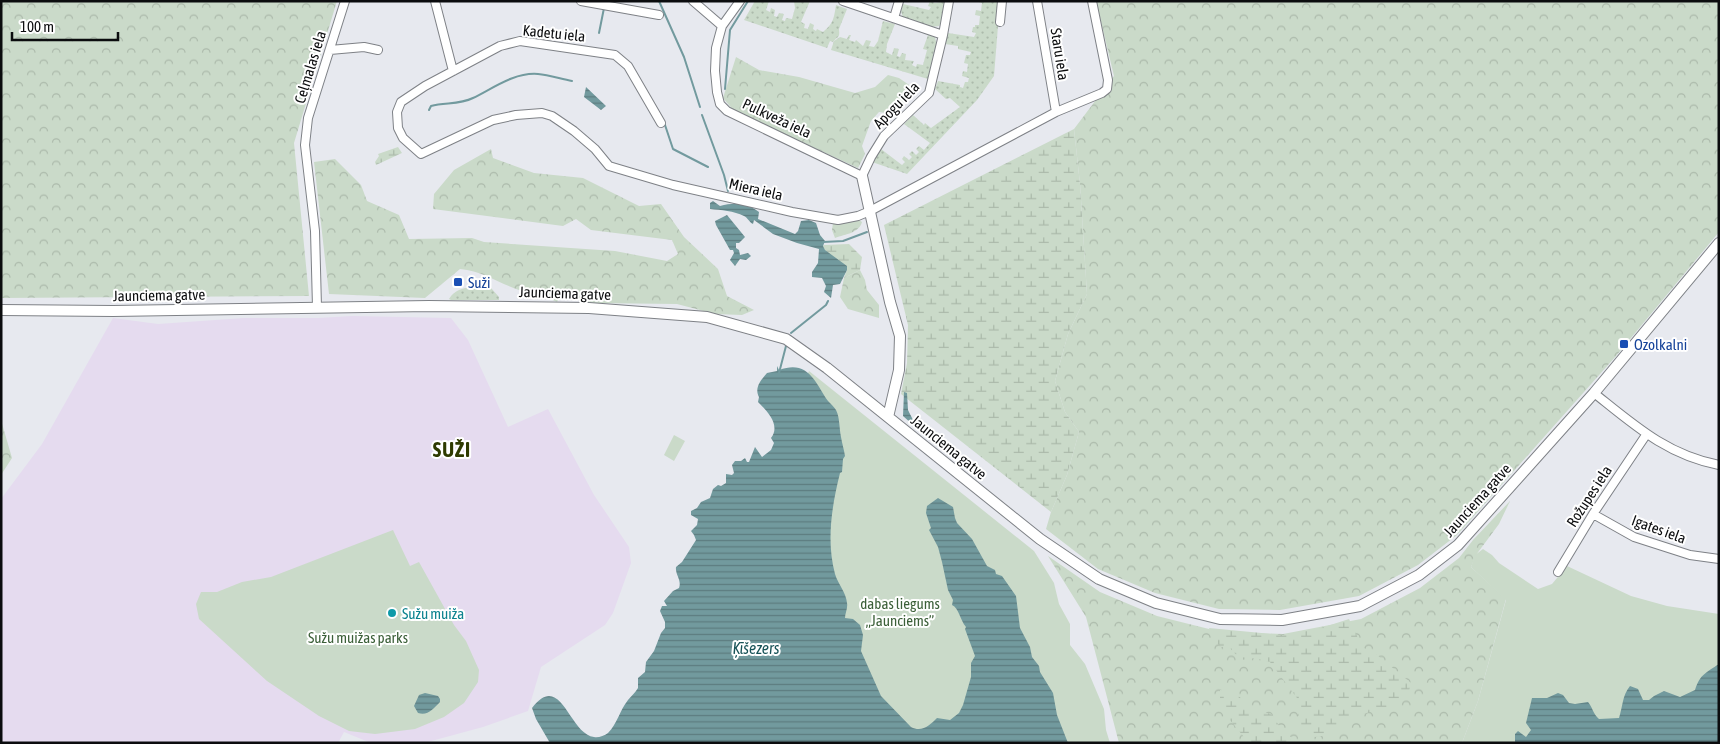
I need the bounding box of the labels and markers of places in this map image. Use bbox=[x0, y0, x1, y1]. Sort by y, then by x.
place label: Suži bbox=[468, 274, 490, 291]
marker: Suži bbox=[452, 276, 464, 288]
place label: Ozolkalni bbox=[1634, 336, 1687, 353]
marker: Ozolkalni bbox=[1618, 338, 1630, 350]
place label: Sužu muiža bbox=[402, 605, 464, 622]
marker: Sužu muiža bbox=[386, 607, 398, 619]

